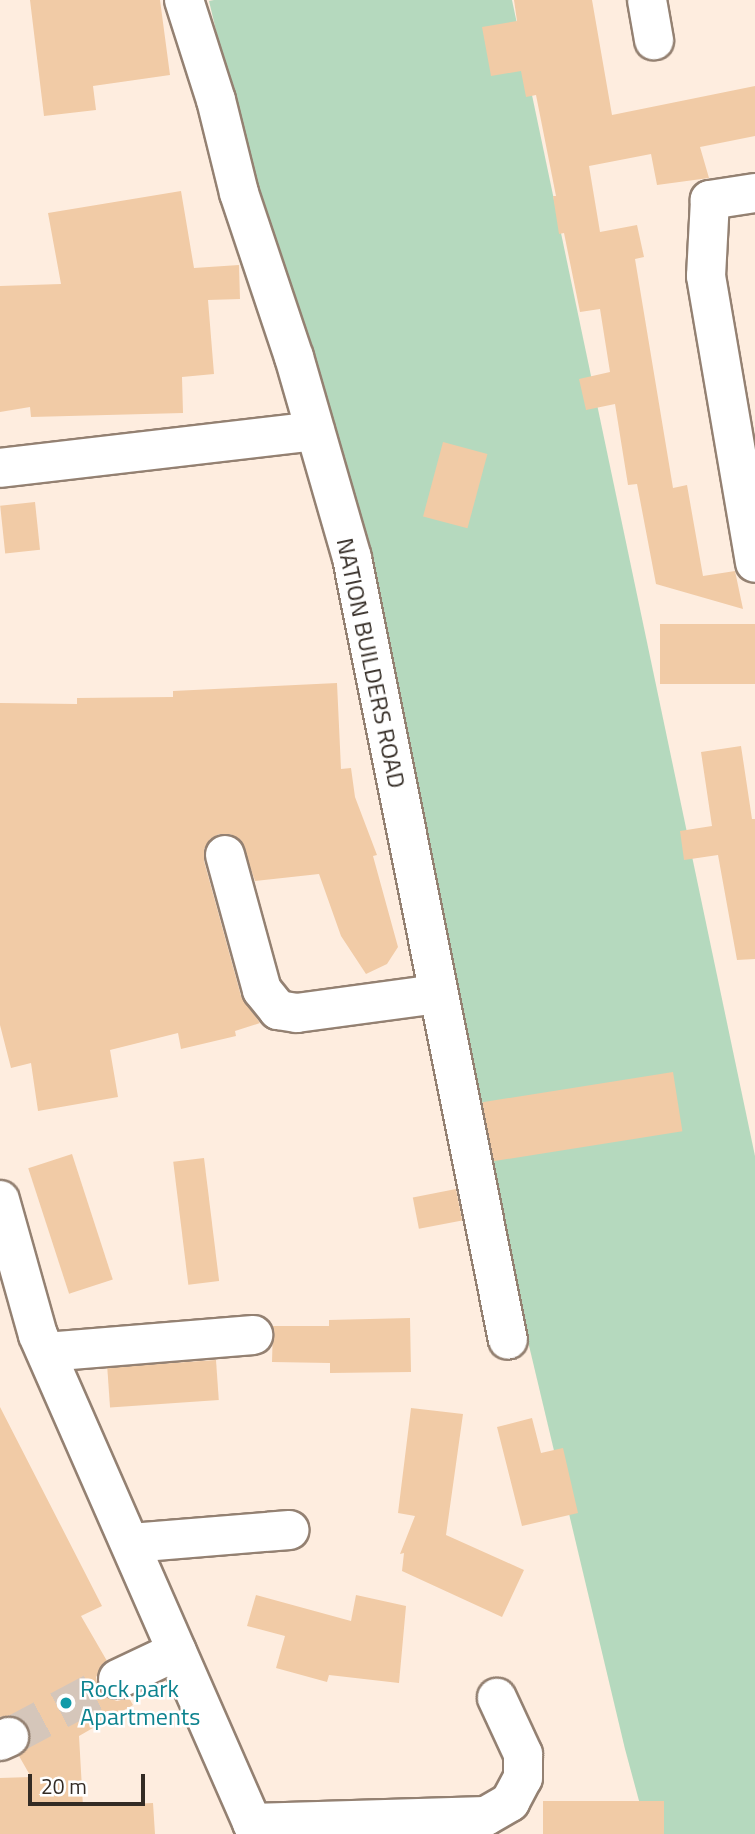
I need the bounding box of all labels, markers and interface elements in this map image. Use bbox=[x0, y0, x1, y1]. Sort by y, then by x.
street label: NATION BUILDERS ROAD bbox=[330, 535, 412, 791]
place label: Rock park Apartments bbox=[80, 1675, 200, 1731]
marker: Rock park Apartments bbox=[58, 1695, 74, 1711]
scale bar bbox=[32, 1760, 149, 1804]
text: 20 m bbox=[41, 1770, 87, 1802]

